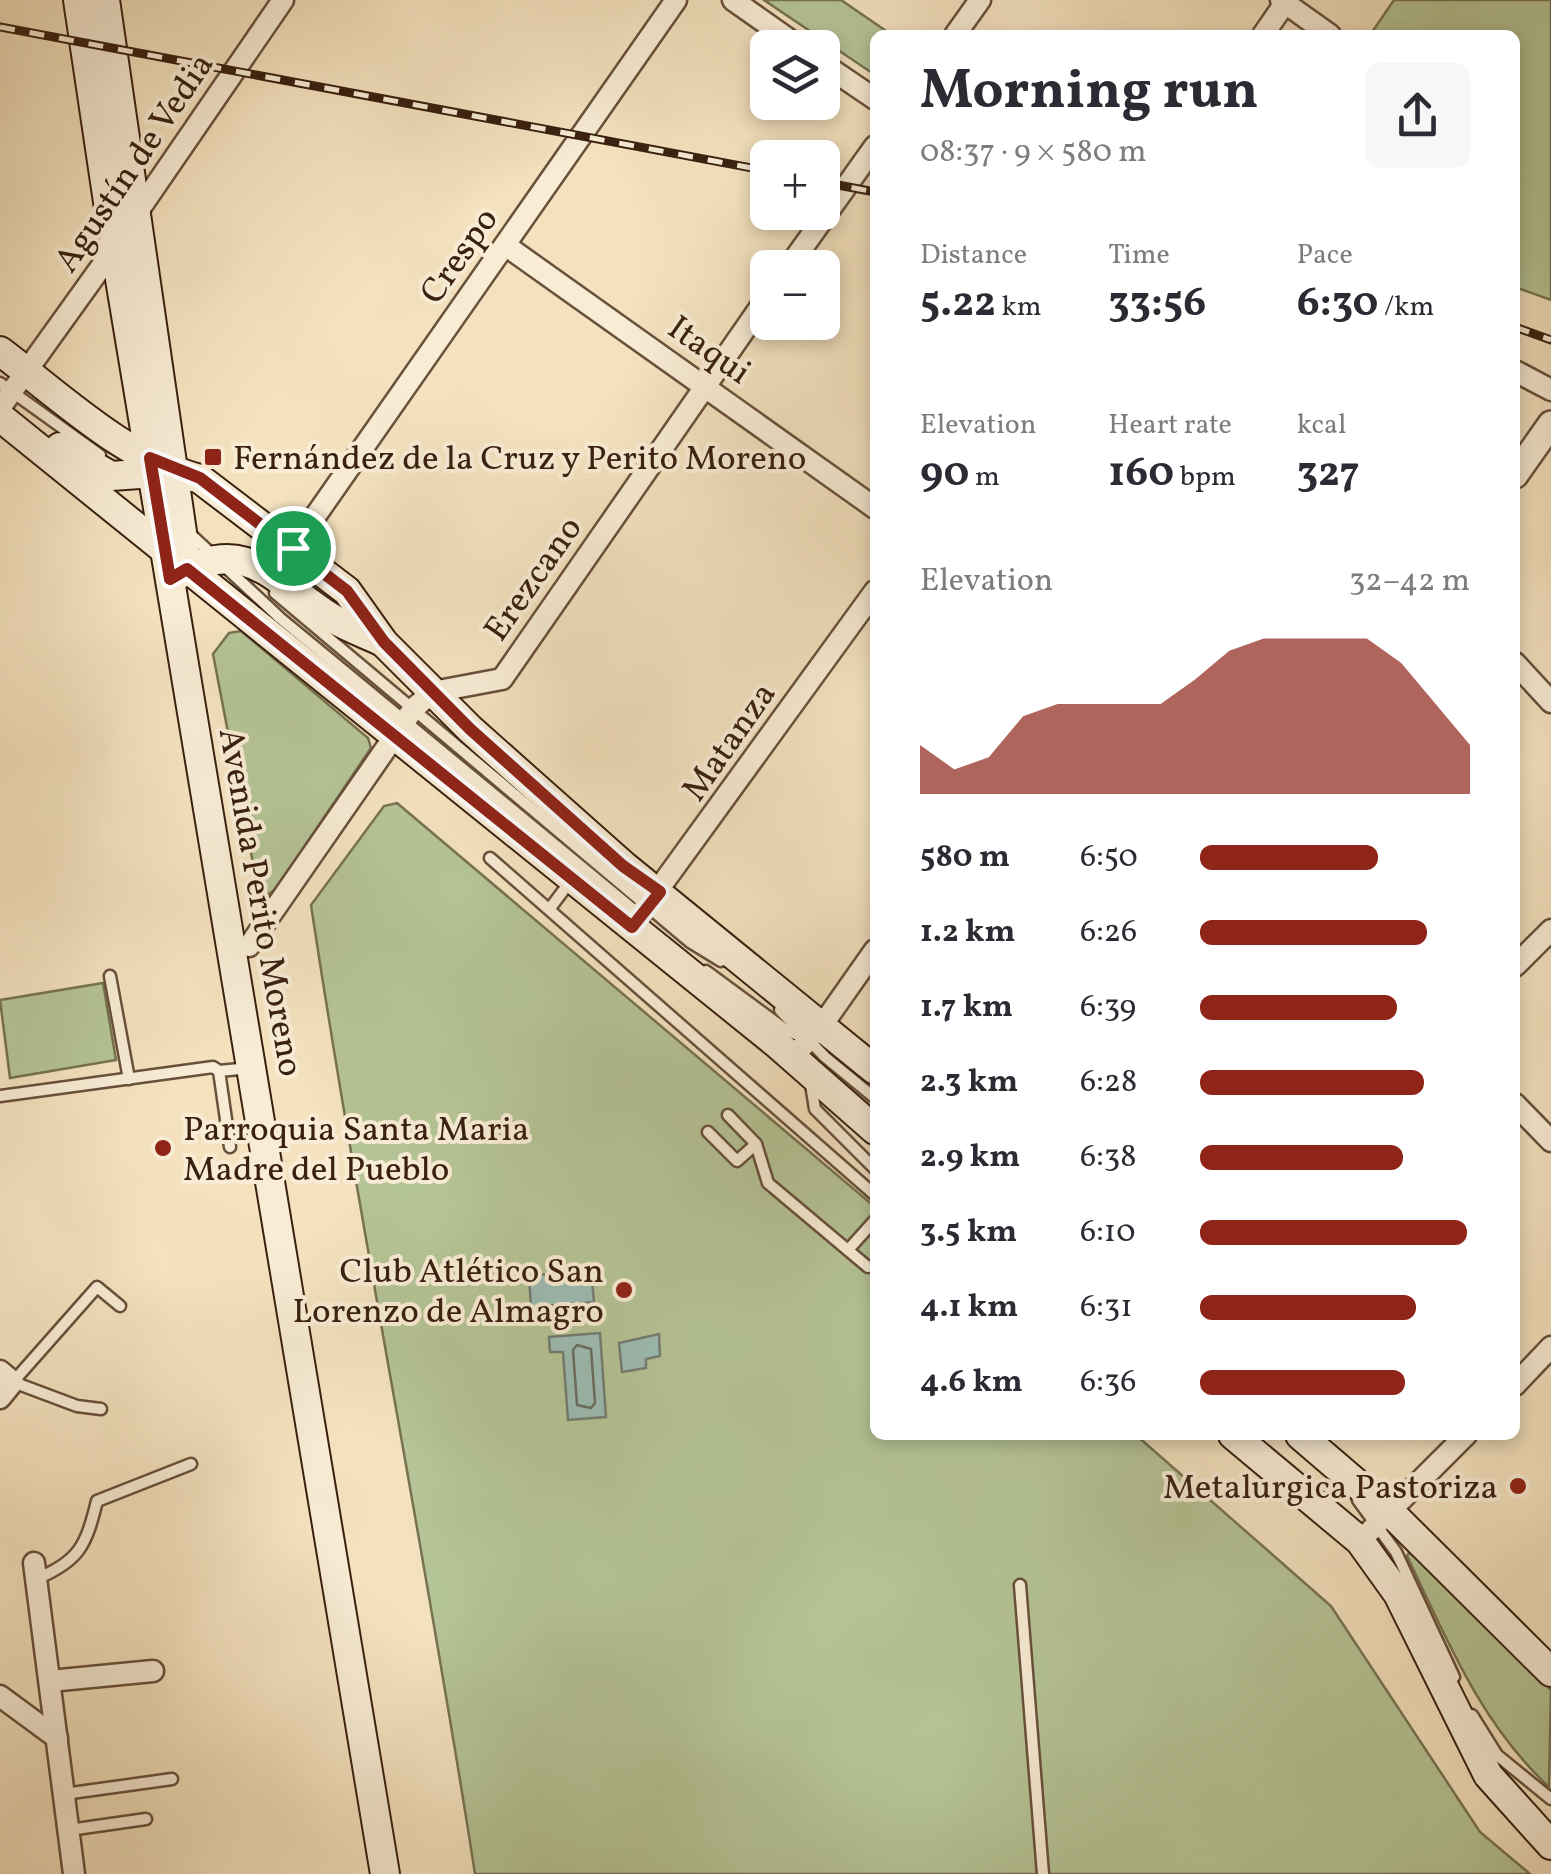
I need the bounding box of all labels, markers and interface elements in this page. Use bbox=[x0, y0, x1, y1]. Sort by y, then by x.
map controls bbox=[750, 30, 840, 340]
button: layers bbox=[750, 30, 840, 120]
street label: Agustín de Vedia bbox=[44, 44, 227, 283]
text: Morning run bbox=[920, 55, 1259, 131]
button: share bbox=[1365, 63, 1470, 168]
text: 08:37 · 9 × 580 m bbox=[920, 131, 1147, 175]
button: + bbox=[750, 140, 840, 230]
street label: Crespo bbox=[410, 199, 511, 315]
text: Distance bbox=[920, 236, 1027, 275]
text: Time bbox=[1108, 236, 1170, 275]
text: Pace bbox=[1297, 236, 1353, 275]
button: − bbox=[750, 250, 840, 340]
text: 5.22 bbox=[920, 275, 996, 334]
text: 33:56 bbox=[1108, 275, 1206, 334]
text: 6:30 bbox=[1297, 275, 1378, 334]
text: km bbox=[996, 288, 1041, 327]
text: /km bbox=[1378, 288, 1434, 327]
street label: Itaqui bbox=[657, 306, 760, 397]
text: Elevation bbox=[920, 406, 1036, 445]
text: Heart rate bbox=[1108, 406, 1232, 445]
text: kcal bbox=[1297, 406, 1346, 445]
place label: Fernández de la Cruz y Perito Moreno bbox=[233, 436, 806, 484]
text: 90 bbox=[920, 445, 969, 504]
text: 160 bbox=[1108, 445, 1174, 504]
text: 327 bbox=[1297, 445, 1360, 504]
marker: Fernández de la Cruz y Perito Moreno bbox=[202, 446, 224, 468]
text: m bbox=[969, 458, 1000, 497]
text: bpm bbox=[1174, 458, 1236, 497]
pin bbox=[251, 506, 336, 591]
street label: Erezcano bbox=[474, 508, 595, 652]
icon: arrive bbox=[266, 521, 321, 576]
text: Elevation bbox=[920, 560, 1053, 604]
text: 32–42 m bbox=[1349, 560, 1470, 604]
street label: Matanza bbox=[672, 674, 789, 812]
street label: Avenida Perito Moreno bbox=[205, 724, 313, 1081]
text: 580 m bbox=[920, 836, 1010, 880]
text: 6:50 bbox=[1080, 836, 1138, 880]
text: 1.2 km bbox=[920, 911, 1015, 955]
text: 6:26 bbox=[1080, 911, 1137, 955]
text: 1.7 km bbox=[920, 986, 1013, 1030]
text: 6:39 bbox=[1080, 986, 1136, 1030]
text: 2.3 km bbox=[920, 1061, 1018, 1105]
text: 6:28 bbox=[1080, 1061, 1137, 1105]
place label: Parroquia Santa Maria Madre del Pueblo bbox=[183, 1107, 530, 1195]
text: 2.9 km bbox=[920, 1136, 1020, 1180]
text: 6:38 bbox=[1080, 1136, 1136, 1180]
marker: Parroquia Santa Maria Madre del Pueblo bbox=[152, 1137, 174, 1159]
text: 3.5 km bbox=[920, 1211, 1017, 1255]
text: 6:10 bbox=[1080, 1211, 1135, 1255]
place label: Club Atlético San Lorenzo de Almagro bbox=[292, 1249, 604, 1337]
marker: Club Atlético San Lorenzo de Almagro bbox=[613, 1279, 635, 1301]
text: 4.1 km bbox=[920, 1286, 1018, 1330]
text: 6:31 bbox=[1080, 1286, 1133, 1330]
text: 4.6 km bbox=[920, 1361, 1023, 1405]
text: 6:36 bbox=[1080, 1361, 1136, 1405]
place label: Metalurgica Pastoriza bbox=[1163, 1465, 1498, 1513]
marker: Metalurgica Pastoriza bbox=[1507, 1475, 1529, 1497]

